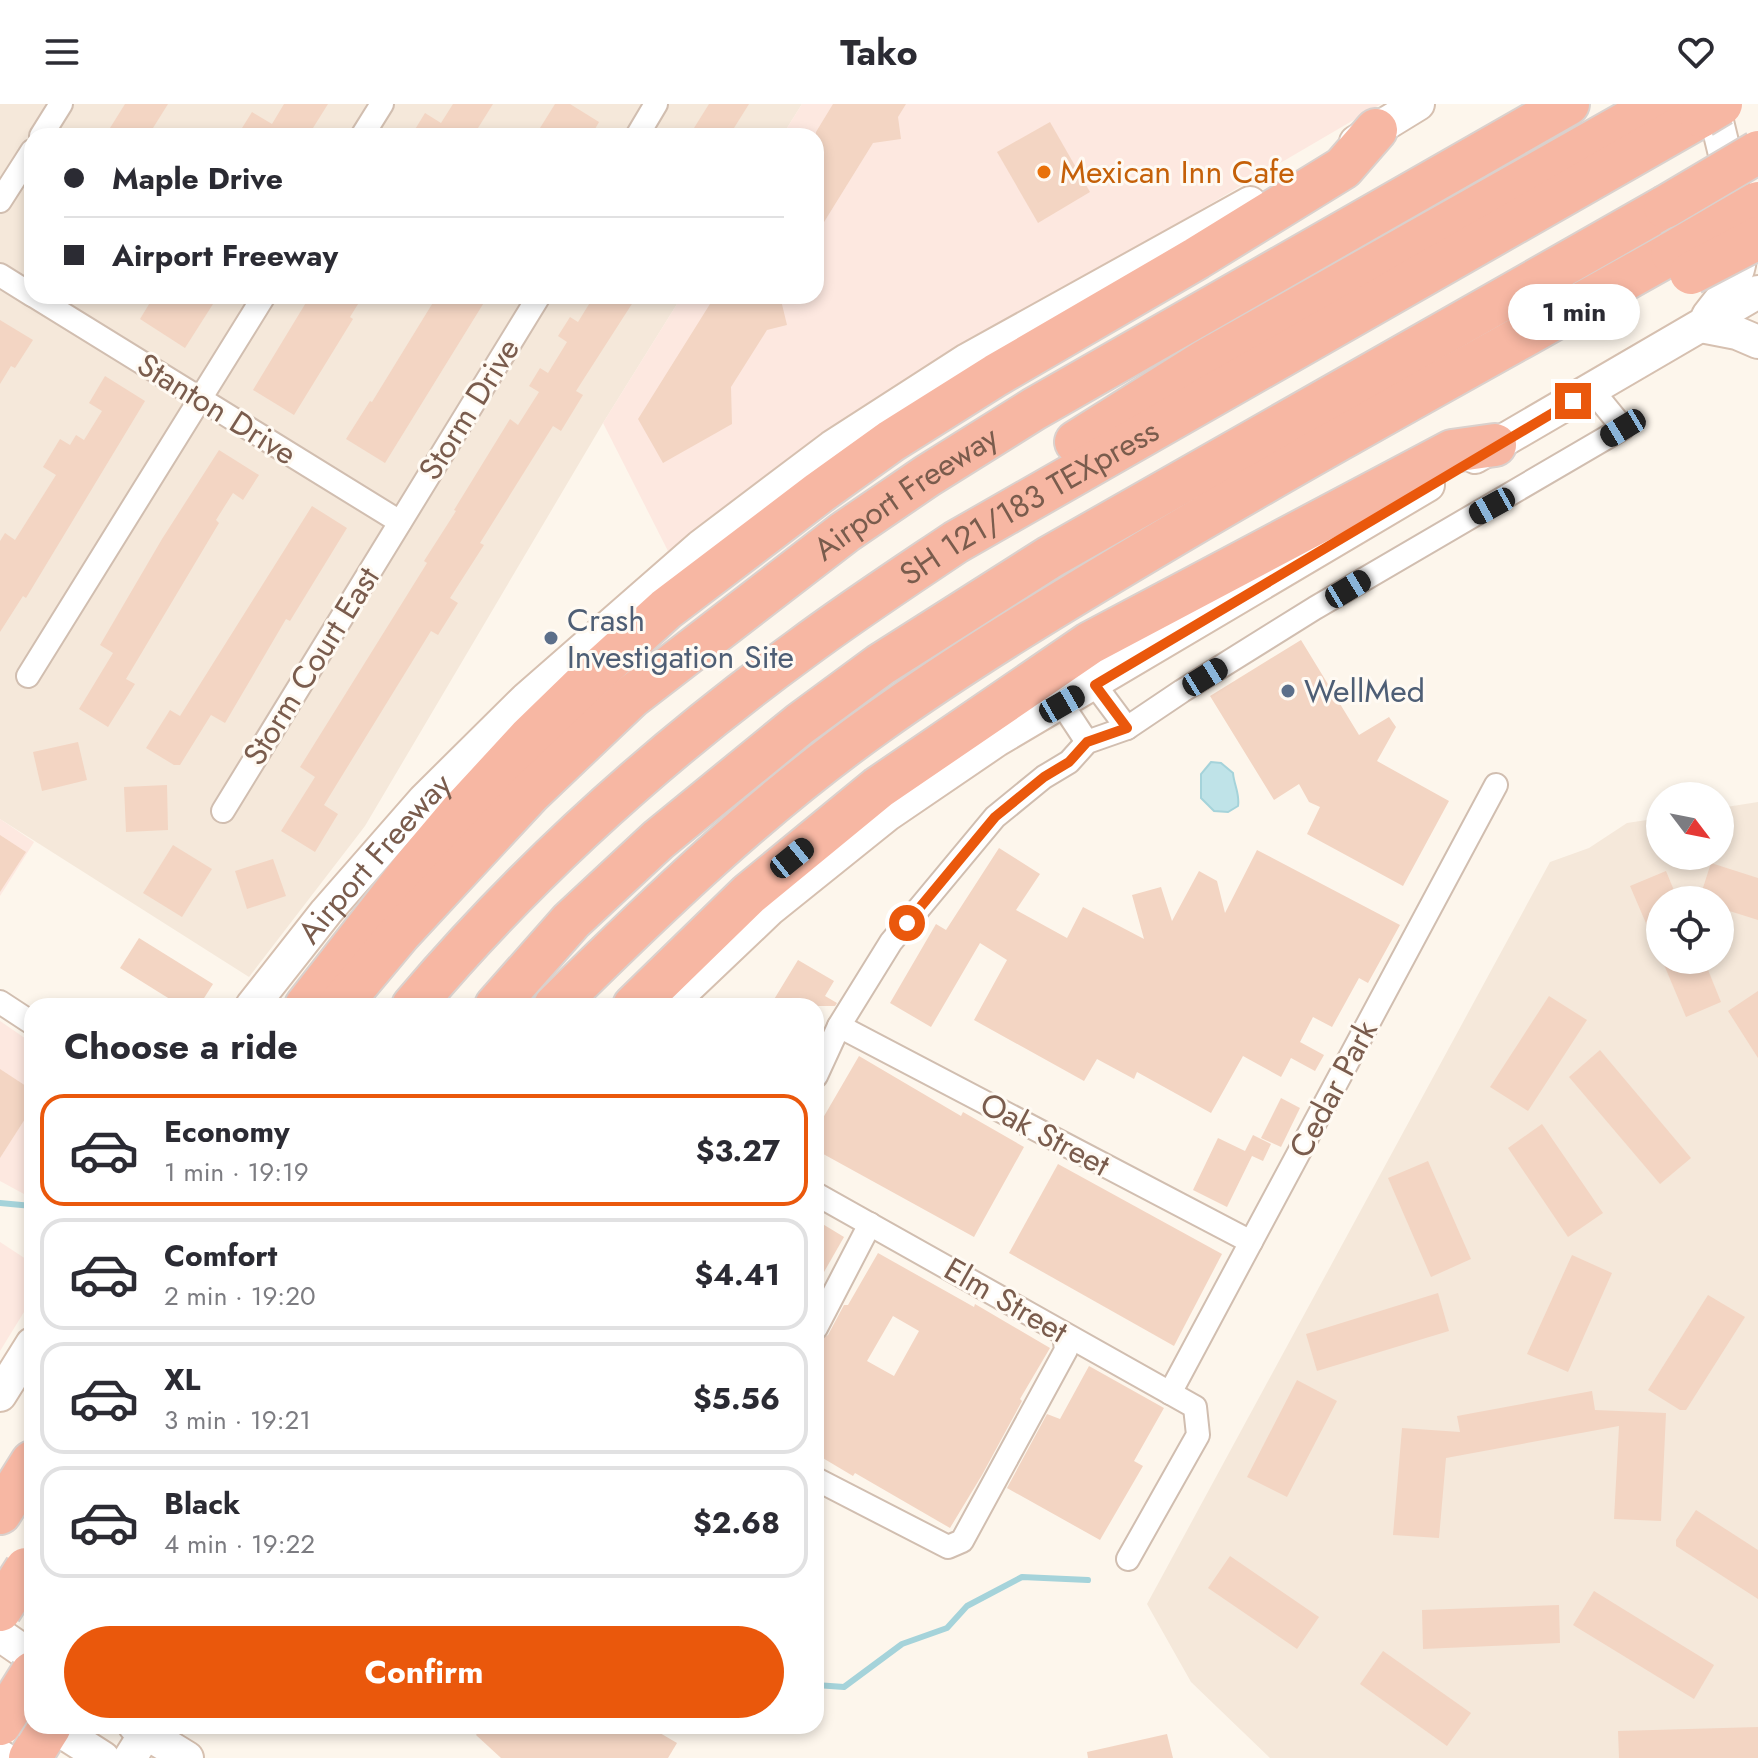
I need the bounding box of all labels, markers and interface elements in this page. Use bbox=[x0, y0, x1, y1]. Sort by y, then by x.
text: Tako bbox=[840, 26, 918, 78]
icon: menu bbox=[40, 30, 84, 74]
icon: heart bbox=[1674, 30, 1718, 74]
place label: Mexican Inn Cafe bbox=[1060, 149, 1295, 195]
text: Maple Drive bbox=[112, 157, 283, 200]
marker: Mexican Inn Cafe bbox=[1035, 163, 1053, 181]
text: Airport Freeway bbox=[112, 234, 338, 277]
callout: 1 min bbox=[1507, 285, 1639, 341]
text: 1 min bbox=[1542, 293, 1606, 331]
street label: Storm Drive bbox=[407, 329, 531, 489]
street label: Stanton Drive bbox=[128, 342, 306, 476]
route end bbox=[1555, 383, 1591, 419]
car bbox=[1596, 405, 1650, 451]
street label: SH 121/183 TEXpress bbox=[890, 408, 1167, 597]
street label: Airport Freeway bbox=[803, 414, 1008, 571]
car bbox=[1465, 484, 1519, 528]
street label: Storm Court East bbox=[232, 558, 391, 774]
car bbox=[1321, 566, 1375, 612]
place label: Crash Investigation Site bbox=[567, 597, 794, 680]
marker: Crash Investigation Site bbox=[542, 629, 560, 647]
car bbox=[1178, 654, 1232, 700]
place label: WellMed bbox=[1304, 668, 1425, 714]
car bbox=[1035, 682, 1089, 726]
marker: WellMed bbox=[1279, 682, 1297, 700]
street label: Airport Freeway bbox=[287, 762, 463, 953]
north arrow bbox=[1646, 782, 1734, 870]
map controls bbox=[1646, 782, 1734, 974]
car bbox=[766, 834, 818, 882]
button: locate bbox=[1646, 886, 1734, 974]
route start bbox=[889, 905, 925, 941]
street label: Cedar Park bbox=[1278, 1011, 1389, 1166]
text: Choose a ride bbox=[64, 1020, 298, 1072]
street label: Oak Street bbox=[972, 1081, 1118, 1187]
text: Economy bbox=[164, 1110, 290, 1153]
icon: car bbox=[68, 1114, 140, 1186]
text: $3.27 bbox=[696, 1129, 780, 1172]
text: 1 min · 19:19 bbox=[164, 1153, 309, 1191]
text: Comfort bbox=[164, 1234, 277, 1277]
icon: car bbox=[68, 1238, 140, 1310]
street label: Elm Street bbox=[936, 1246, 1077, 1354]
text: $4.41 bbox=[695, 1253, 780, 1296]
text: 2 min · 19:20 bbox=[164, 1277, 316, 1315]
text: XL bbox=[164, 1358, 200, 1401]
icon: car bbox=[68, 1362, 140, 1434]
text: $5.56 bbox=[693, 1377, 780, 1420]
text: 3 min · 19:21 bbox=[164, 1401, 311, 1439]
text: Black bbox=[164, 1482, 240, 1525]
icon: car bbox=[68, 1486, 140, 1558]
text: $2.68 bbox=[693, 1501, 780, 1544]
text: 4 min · 19:22 bbox=[164, 1525, 315, 1563]
button: Confirm bbox=[64, 1626, 784, 1718]

